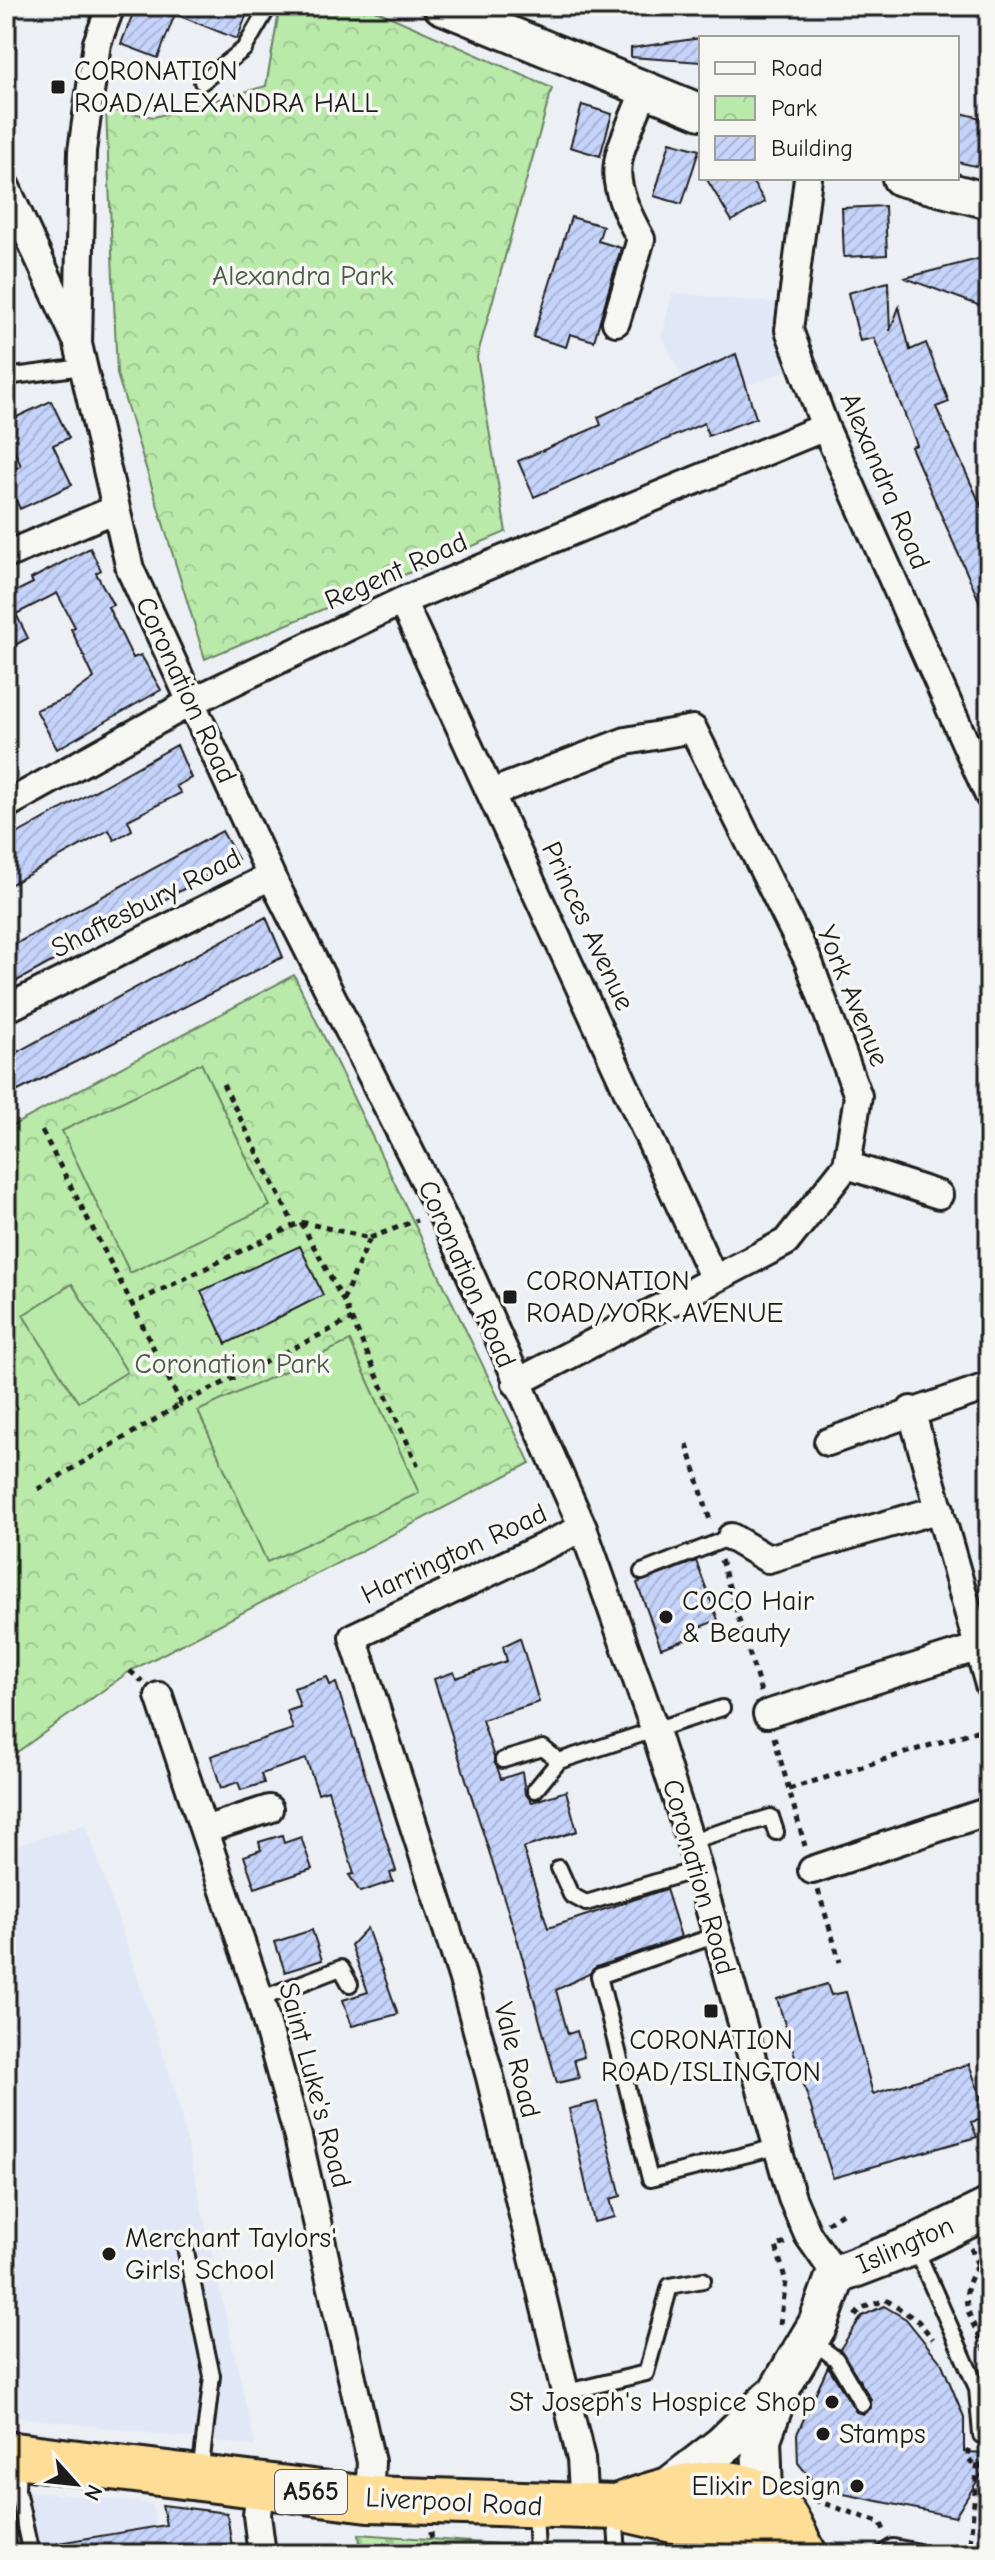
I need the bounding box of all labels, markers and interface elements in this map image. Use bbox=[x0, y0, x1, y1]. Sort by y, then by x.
legend bbox=[699, 36, 959, 180]
text: Road bbox=[771, 54, 823, 82]
place label: CORONATION ROAD/ALEXANDRA HALL bbox=[74, 55, 378, 119]
marker: CORONATION ROAD/ALEXANDRA HALL bbox=[49, 78, 67, 96]
text: Park bbox=[771, 94, 817, 122]
text: Building bbox=[771, 134, 853, 162]
park label: Alexandra Park bbox=[212, 260, 394, 292]
street label: Alexandra Road bbox=[833, 388, 937, 574]
street label: Regent Road bbox=[320, 525, 472, 617]
street label: Coronation Road bbox=[129, 592, 243, 788]
street label: Princes Avenue bbox=[535, 837, 641, 1015]
street label: Shaftesbury Road bbox=[46, 841, 246, 965]
street label: York Avenue bbox=[810, 921, 896, 1071]
street label: Coronation Road bbox=[411, 1175, 523, 1373]
place label: CORONATION ROAD/YORK AVENUE bbox=[526, 1265, 783, 1329]
marker: CORONATION ROAD/YORK AVENUE bbox=[501, 1288, 519, 1306]
park label: Coronation Park bbox=[134, 1348, 330, 1380]
street label: Harrington Road bbox=[356, 1497, 552, 1611]
place label: COCO Hair & Beauty bbox=[682, 1585, 814, 1649]
marker: COCO Hair & Beauty bbox=[657, 1608, 675, 1626]
street label: Coronation Road bbox=[656, 1776, 742, 1978]
street label: Saint Luke's Road bbox=[272, 1979, 358, 2191]
street label: Vale Road bbox=[487, 1999, 547, 2121]
marker: CORONATION ROAD/ISLINGTON bbox=[702, 2002, 720, 2020]
place label: CORONATION ROAD/ISLINGTON bbox=[601, 2024, 821, 2088]
street label: Islington bbox=[851, 2209, 959, 2281]
place label: Merchant Taylors' Girls' School bbox=[125, 2222, 337, 2286]
marker: Merchant Taylors' Girls' School bbox=[100, 2245, 118, 2263]
place label: St Joseph's Hospice Shop bbox=[509, 2386, 816, 2418]
marker: St Joseph's Hospice Shop bbox=[823, 2393, 841, 2411]
place label: Stamps bbox=[839, 2418, 926, 2450]
marker: Stamps bbox=[814, 2425, 832, 2443]
north arrow bbox=[36, 2444, 116, 2524]
road number: A565 bbox=[275, 2470, 347, 2514]
place label: Elixir Design bbox=[692, 2470, 841, 2502]
marker: Elixir Design bbox=[848, 2477, 866, 2495]
text: N bbox=[78, 2480, 108, 2505]
street label: Liverpool Road bbox=[365, 2481, 543, 2523]

